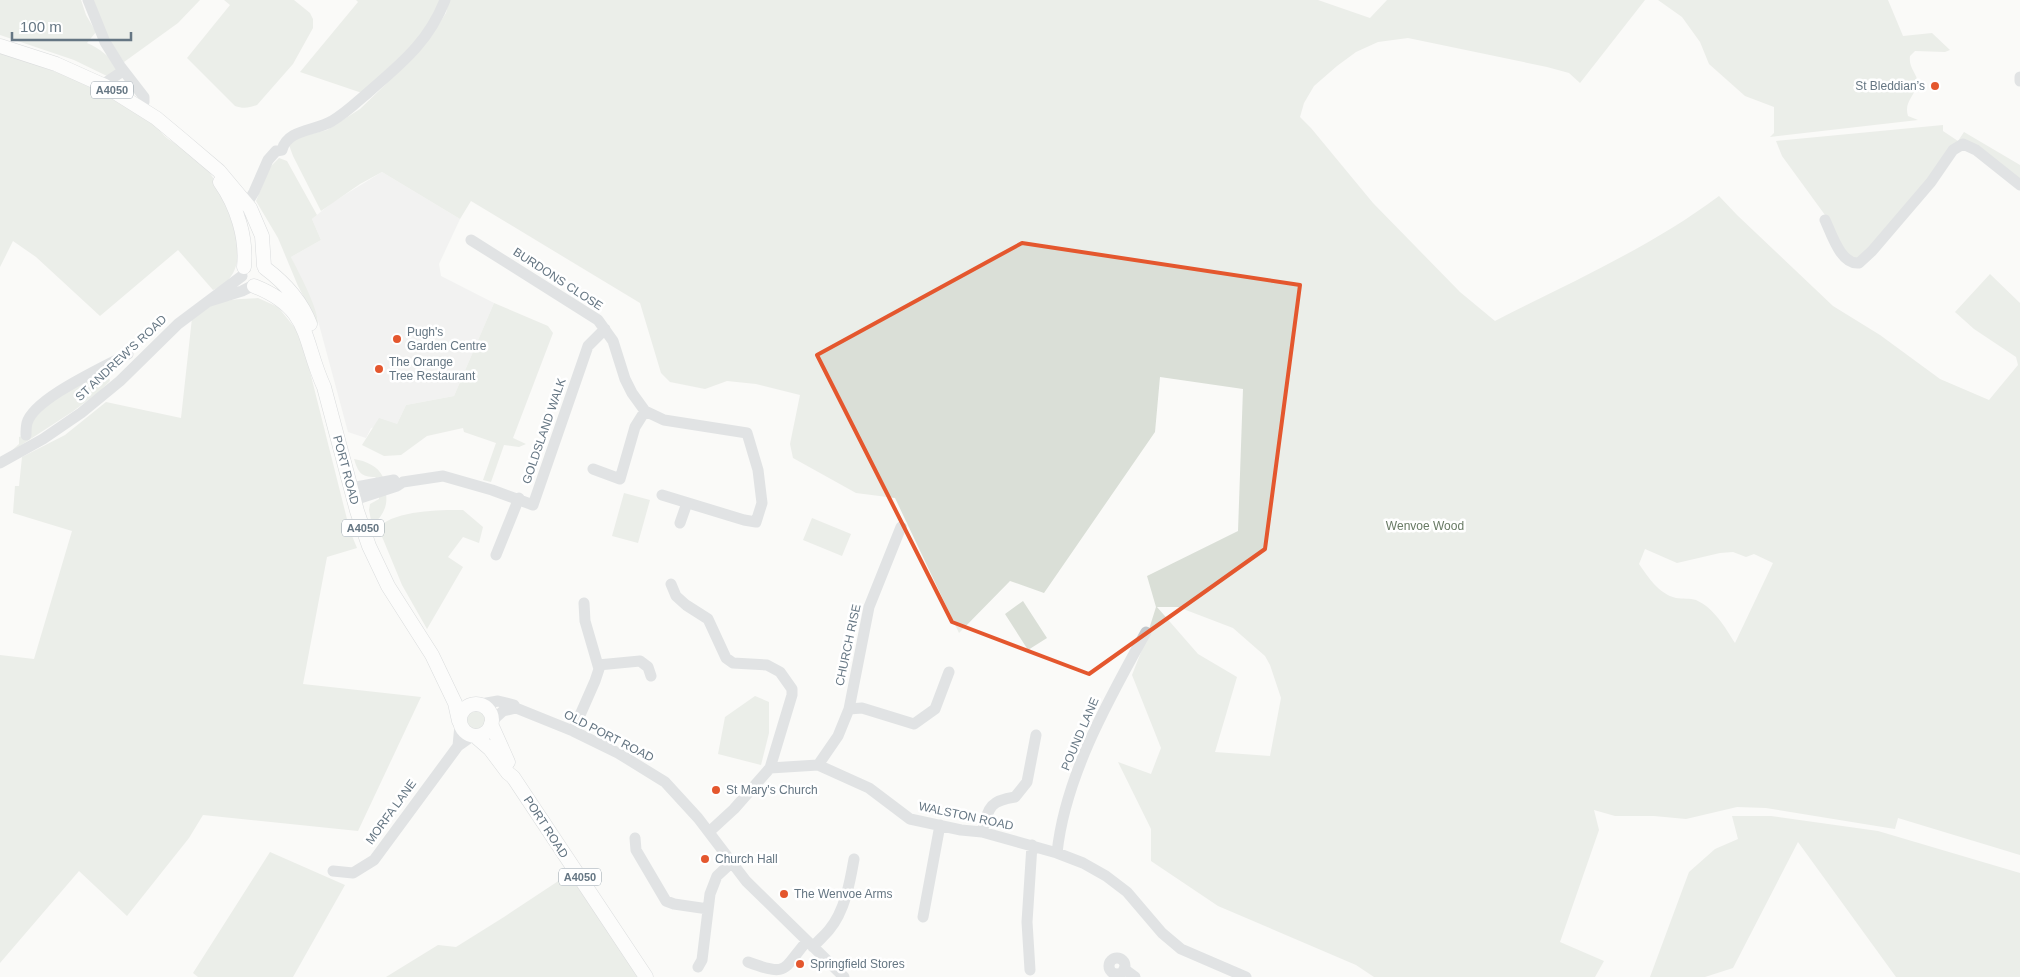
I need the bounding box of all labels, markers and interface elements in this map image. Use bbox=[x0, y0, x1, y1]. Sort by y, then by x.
scale bar bbox=[12, 10, 131, 42]
text: 100 m bbox=[20, 18, 62, 35]
place label: St Bleddian’s bbox=[1855, 79, 1925, 93]
marker: St Bleddian’s bbox=[1929, 80, 1941, 92]
road number: A4050 bbox=[91, 82, 133, 98]
street label: BURDONS CLOSE bbox=[511, 245, 605, 313]
street label: ST ANDREW'S ROAD bbox=[73, 312, 170, 404]
place label: Pugh's Garden Centre bbox=[407, 325, 487, 353]
marker: Pugh's Garden Centre bbox=[391, 333, 403, 345]
place label: The Orange Tree Restaurant bbox=[389, 355, 476, 383]
marker: The Orange Tree Restaurant bbox=[373, 363, 385, 375]
street label: GOLDSLAND WALK bbox=[519, 376, 569, 486]
street label: PORT ROAD bbox=[330, 434, 362, 506]
park label: Wenvoe Wood bbox=[1386, 519, 1464, 533]
road number: A4050 bbox=[342, 520, 384, 536]
street label: CHURCH RISE bbox=[832, 603, 864, 687]
street label: POUND LANE bbox=[1058, 695, 1102, 773]
street label: OLD PORT ROAD bbox=[562, 707, 657, 765]
street label: MORFA LANE bbox=[363, 777, 419, 847]
place label: St Mary's Church bbox=[726, 783, 818, 797]
marker: St Mary's Church bbox=[710, 784, 722, 796]
street label: PORT ROAD bbox=[521, 793, 571, 861]
street label: WALSTON ROAD bbox=[917, 799, 1015, 833]
place label: Church Hall bbox=[715, 852, 778, 866]
marker: Church Hall bbox=[699, 853, 711, 865]
road number: A4050 bbox=[559, 869, 601, 886]
place label: The Wenvoe Arms bbox=[794, 887, 892, 901]
marker: The Wenvoe Arms bbox=[778, 888, 790, 900]
place label: Springfield Stores bbox=[810, 957, 905, 971]
marker: Springfield Stores bbox=[794, 958, 806, 970]

